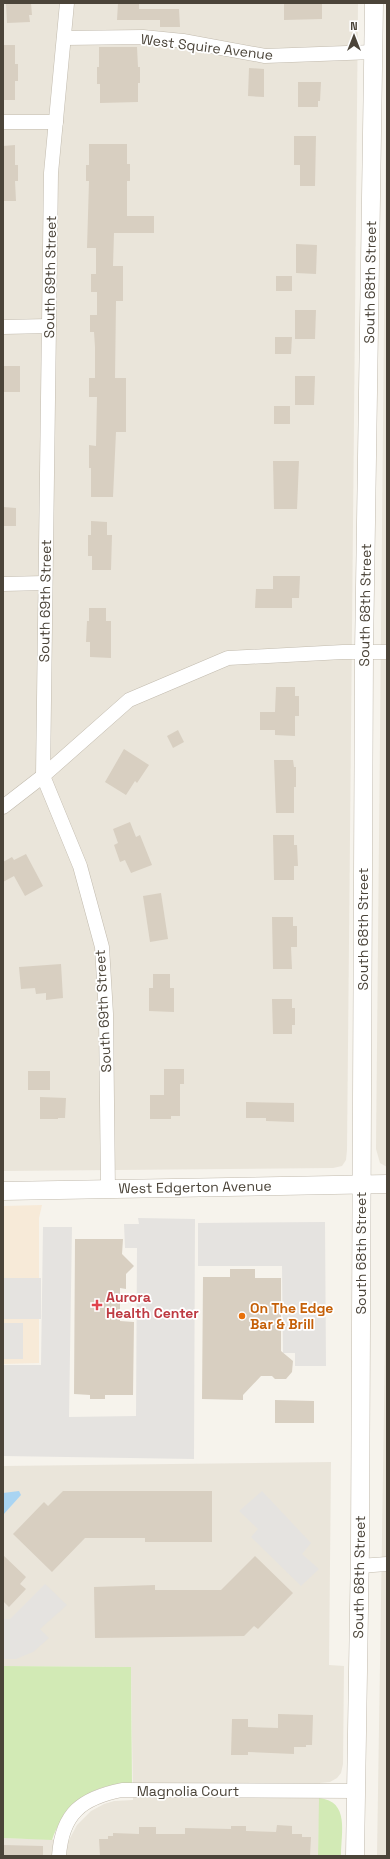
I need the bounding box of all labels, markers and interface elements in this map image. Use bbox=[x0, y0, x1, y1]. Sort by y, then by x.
north arrow bbox=[334, 16, 374, 56]
text: N bbox=[350, 19, 358, 33]
street label: West Squire Avenue bbox=[140, 30, 274, 64]
street label: South 69th Street bbox=[40, 215, 60, 339]
street label: South 68th Street bbox=[360, 220, 380, 344]
street label: South 69th Street bbox=[35, 539, 55, 663]
street label: South 68th Street bbox=[355, 543, 375, 667]
street label: South 68th Street bbox=[354, 867, 372, 991]
street label: South 69th Street bbox=[91, 949, 115, 1073]
street label: West Edgerton Avenue bbox=[118, 1177, 272, 1197]
street label: South 68th Street bbox=[352, 1191, 370, 1315]
place label: Aurora Health Center bbox=[106, 1288, 199, 1322]
marker: Aurora Health Center bbox=[91, 1299, 103, 1311]
place label: On The Edge Bar & Brill bbox=[250, 1299, 333, 1333]
marker: On The Edge Bar & Brill bbox=[237, 1311, 247, 1321]
street label: South 68th Street bbox=[349, 1515, 369, 1639]
street label: Magnolia Court bbox=[137, 1782, 239, 1800]

